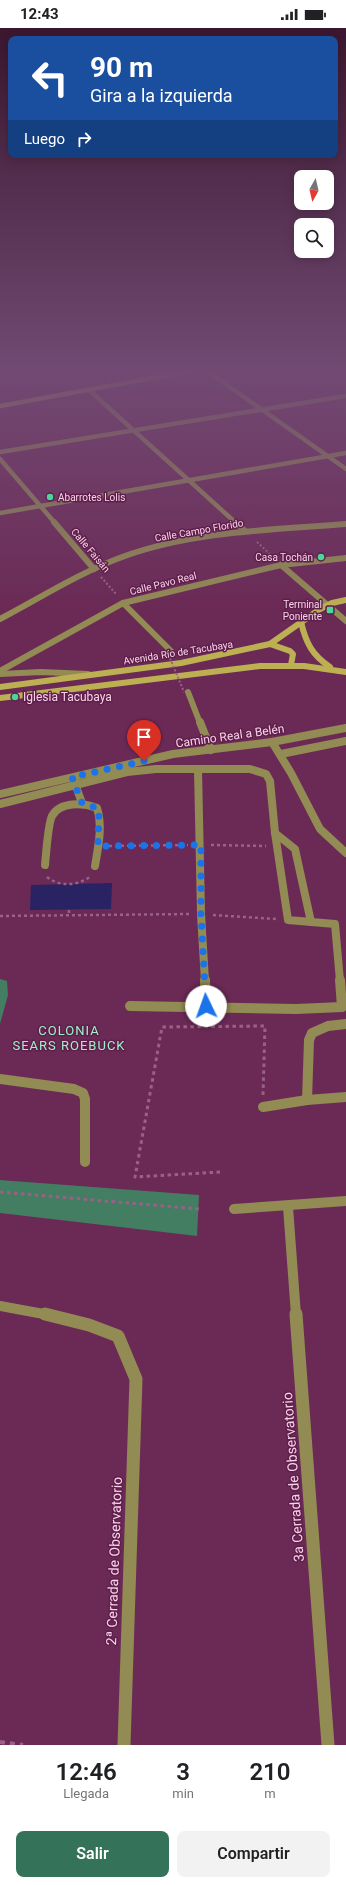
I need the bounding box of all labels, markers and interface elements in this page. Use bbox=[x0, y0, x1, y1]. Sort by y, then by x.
text: 12:43 bbox=[20, 5, 59, 23]
text: 90 m bbox=[90, 51, 153, 84]
icon: left bbox=[24, 52, 76, 104]
text: Gira a la izquierda bbox=[90, 85, 233, 106]
icon: right bbox=[73, 128, 95, 150]
text: Luego bbox=[24, 130, 65, 148]
north arrow bbox=[294, 170, 334, 210]
map controls bbox=[294, 170, 334, 258]
button: search bbox=[294, 218, 334, 258]
marker: Abarrotes Lolis bbox=[45, 492, 55, 502]
place label: Abarrotes Lolis bbox=[58, 492, 125, 503]
street label: Calle Campo Florido bbox=[154, 517, 245, 544]
street label: Calle Faisán bbox=[69, 526, 112, 575]
place label: Casa Tochán bbox=[255, 552, 313, 563]
marker: Casa Tochán bbox=[316, 552, 326, 562]
street label: Calle Pavo Real bbox=[129, 570, 198, 597]
place label: Terminal Poniente bbox=[283, 599, 322, 622]
marker: Terminal Poniente bbox=[325, 605, 335, 615]
street label: Avenida Río de Tacubaya bbox=[123, 638, 234, 667]
place label: Iglesia Tacubaya bbox=[23, 690, 112, 704]
marker: Iglesia Tacubaya bbox=[10, 692, 20, 702]
pin bbox=[127, 720, 161, 761]
street label: Camino Real a Belén bbox=[175, 721, 285, 751]
icon: arrive bbox=[133, 726, 155, 748]
position arrow bbox=[185, 985, 227, 1027]
district label: COLONIA SEARS ROEBUCK bbox=[12, 1023, 126, 1053]
street label: 3a Cerrada de Observatorio bbox=[279, 1392, 307, 1562]
street label: 2ª Cerrada de Observatorio bbox=[103, 1476, 125, 1646]
text: 12:46 bbox=[55, 1758, 117, 1786]
text: 3 bbox=[176, 1758, 190, 1786]
text: 210 bbox=[249, 1758, 291, 1786]
text: Llegada bbox=[63, 1786, 109, 1801]
text: min bbox=[172, 1786, 194, 1801]
text: m bbox=[264, 1786, 276, 1801]
button: Salir bbox=[16, 1831, 169, 1877]
button: Compartir bbox=[177, 1831, 330, 1877]

